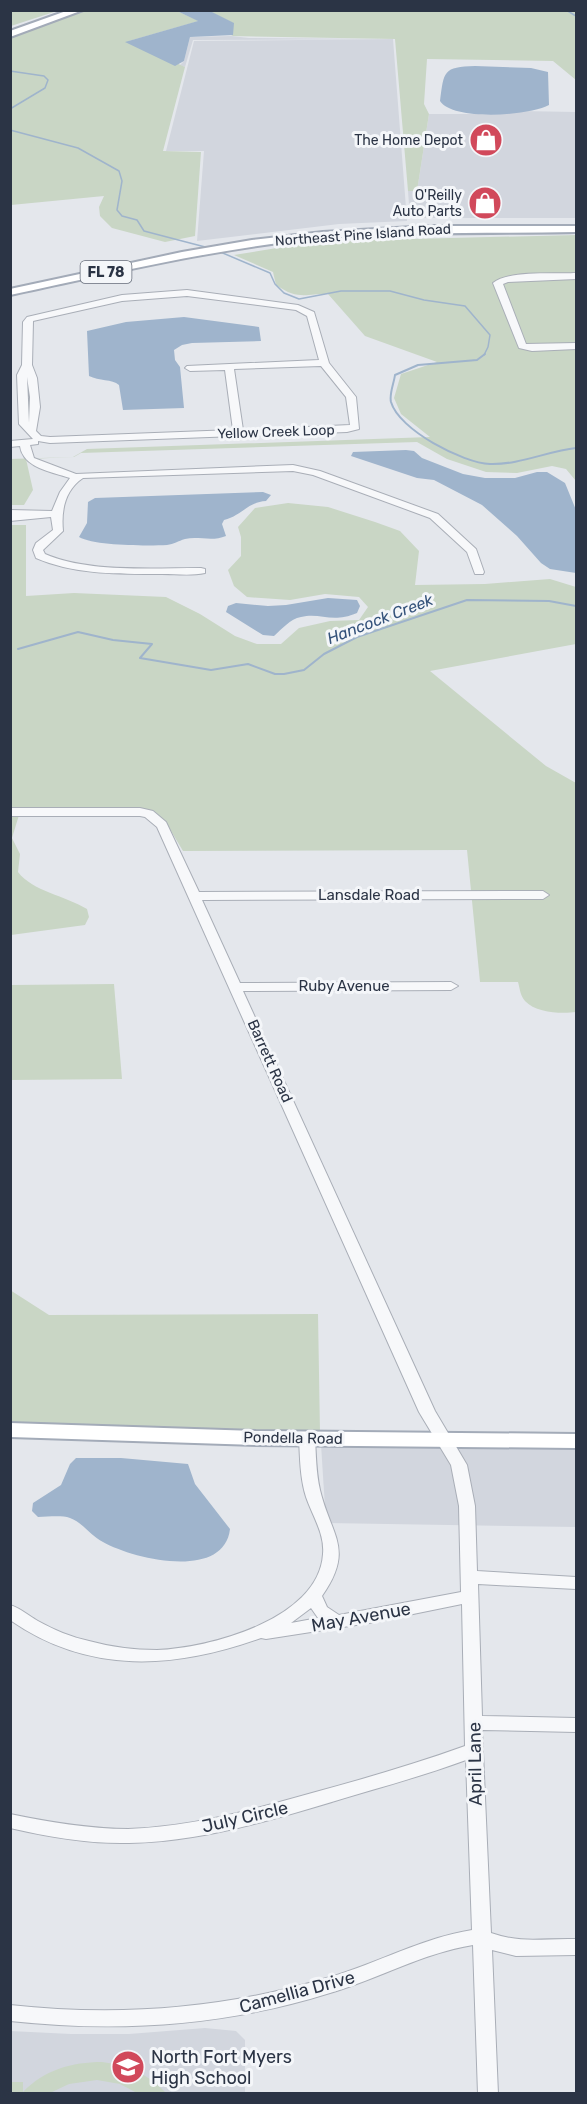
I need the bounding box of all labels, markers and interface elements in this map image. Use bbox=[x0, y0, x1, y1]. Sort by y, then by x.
shop icon: The Home Depot bbox=[468, 122, 504, 158]
place label: The Home Depot bbox=[354, 132, 464, 149]
shop icon: O'Reilly Auto Parts bbox=[467, 185, 503, 221]
place label: O'Reilly Auto Parts bbox=[393, 187, 462, 220]
street label: Northeast Pine Island Road bbox=[274, 220, 452, 250]
road number: FL 78 bbox=[80, 261, 132, 283]
street label: Yellow Creek Loop bbox=[217, 421, 335, 443]
water label: Hancock Creek bbox=[324, 590, 436, 648]
street label: Lansdale Road bbox=[318, 886, 420, 904]
street label: Ruby Avenue bbox=[298, 977, 390, 995]
street label: Barrett Road bbox=[244, 1017, 296, 1105]
street label: Pondella Road bbox=[243, 1428, 343, 1448]
street label: May Avenue bbox=[310, 1597, 412, 1637]
street label: April Lane bbox=[463, 1722, 487, 1806]
street label: July Circle bbox=[200, 1796, 290, 1838]
street label: Camellia Drive bbox=[237, 1966, 357, 2018]
place label: North Fort Myers High School bbox=[151, 2046, 292, 2089]
school or university icon: North Fort Myers High School bbox=[110, 2049, 146, 2085]

